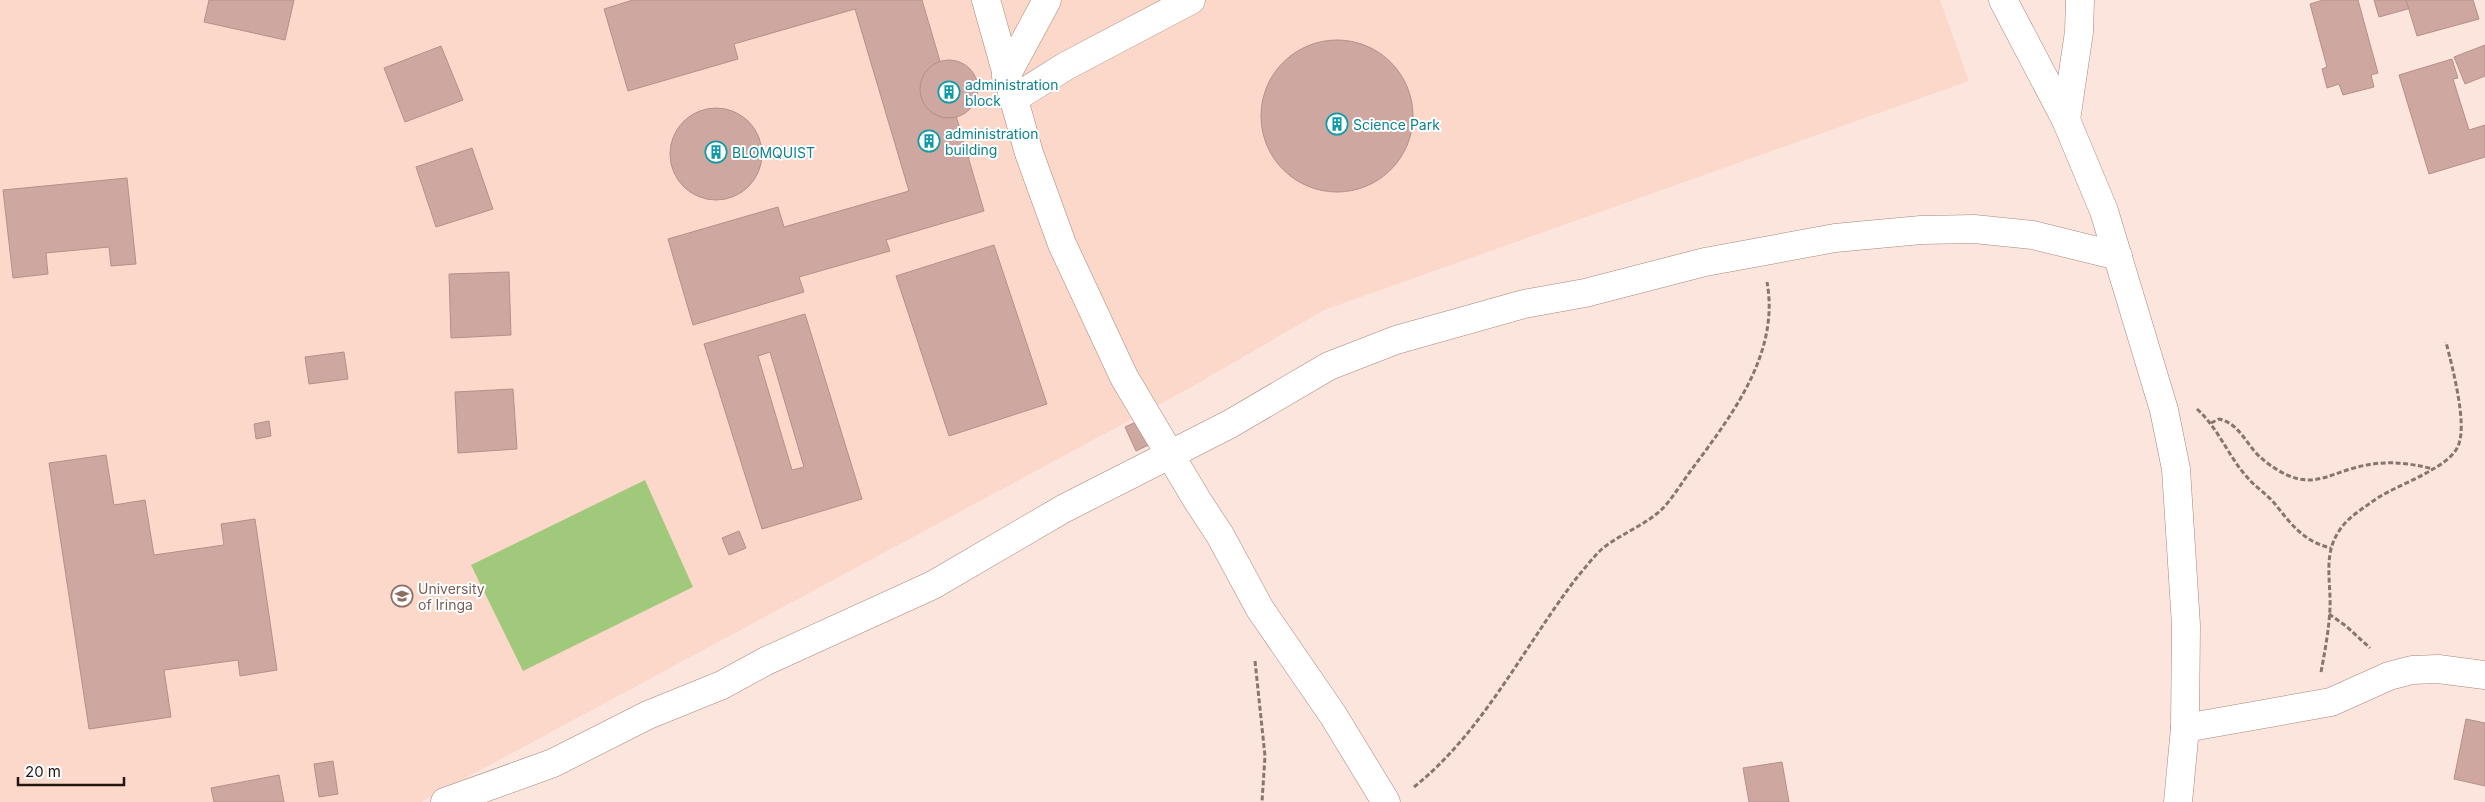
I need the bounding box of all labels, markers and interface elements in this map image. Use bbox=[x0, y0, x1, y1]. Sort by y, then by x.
place label: administration block bbox=[965, 76, 1059, 109]
building icon: administration block bbox=[937, 80, 961, 104]
building icon: Science Park bbox=[1325, 112, 1349, 136]
place label: Science Park bbox=[1353, 116, 1440, 133]
place label: administration building bbox=[945, 125, 1039, 158]
building icon: administration building bbox=[917, 129, 941, 153]
building icon: BLOMQUIST bbox=[704, 140, 728, 164]
place label: BLOMQUIST bbox=[732, 144, 815, 161]
place label: University of Iringa bbox=[418, 580, 485, 613]
school or university icon: University of Iringa bbox=[390, 584, 414, 608]
scale bar bbox=[18, 754, 124, 786]
text: 20 m bbox=[25, 762, 61, 781]

